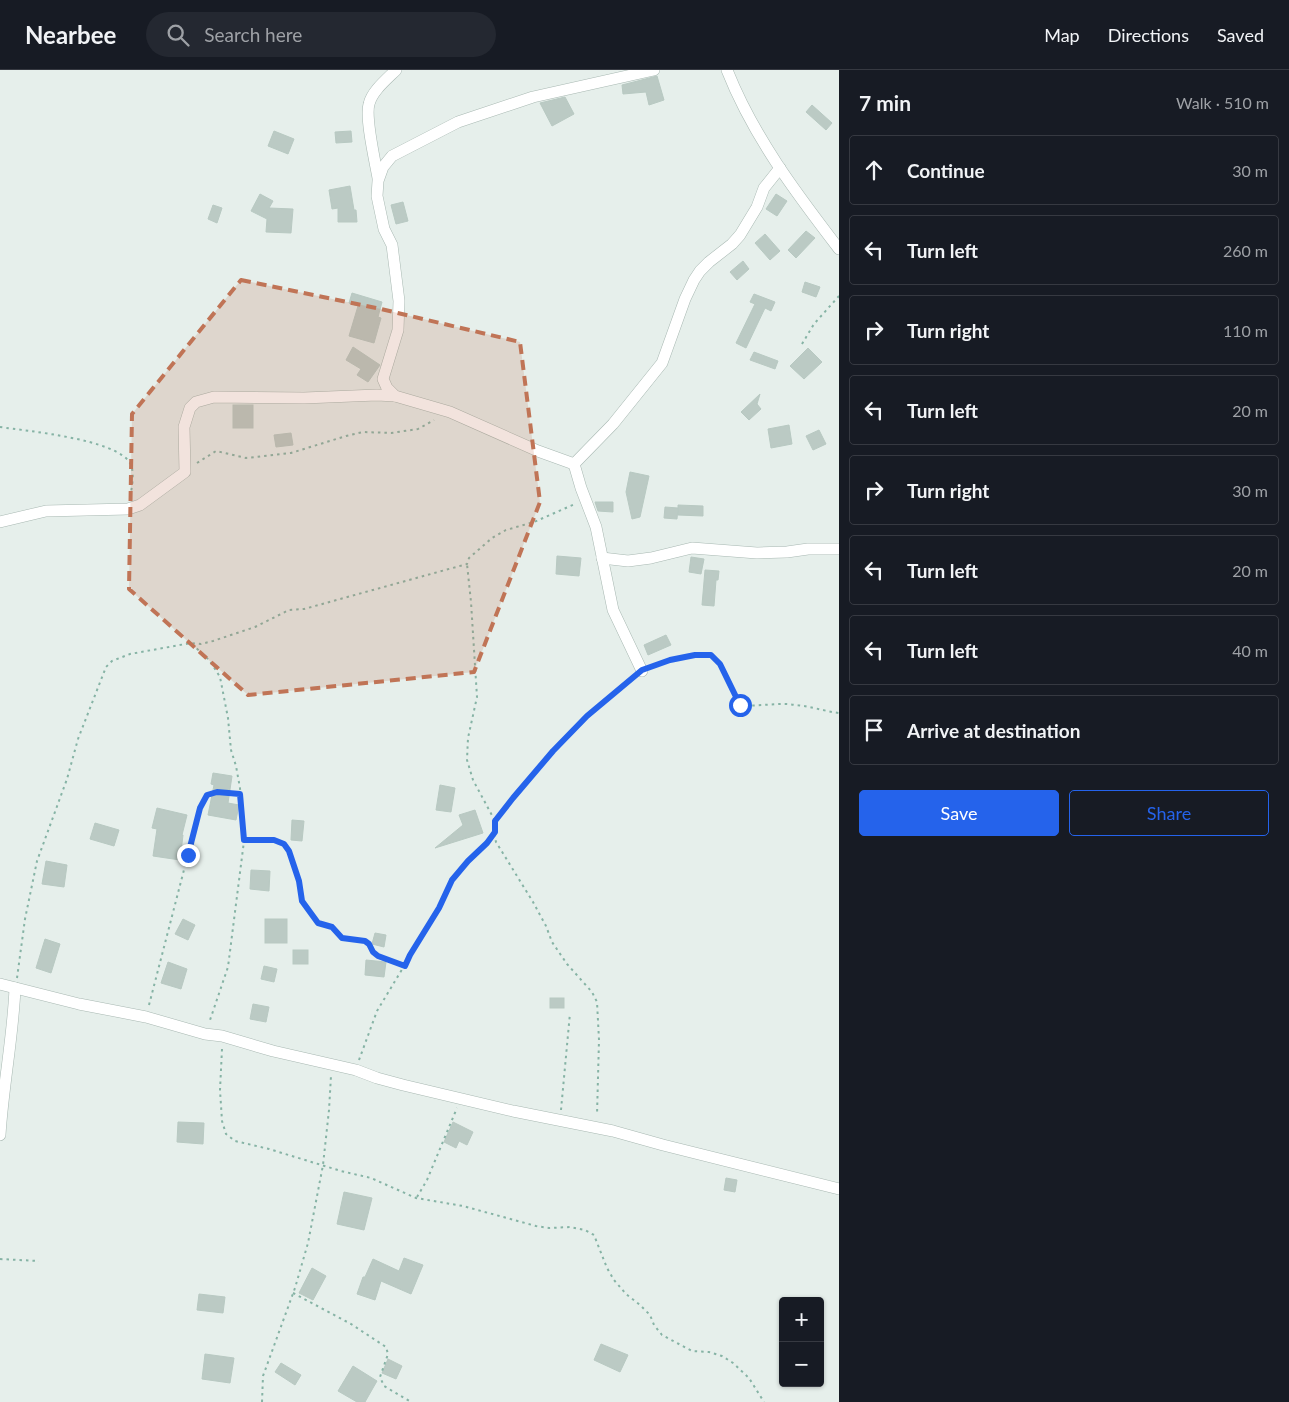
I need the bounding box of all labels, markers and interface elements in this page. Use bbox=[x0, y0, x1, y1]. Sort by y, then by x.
search box bbox=[146, 12, 496, 57]
text: Nearbee bbox=[25, 20, 116, 49]
icon: search bbox=[164, 21, 192, 49]
text: Search here bbox=[204, 23, 302, 46]
text: Map bbox=[1044, 24, 1080, 46]
text: Directions bbox=[1108, 24, 1189, 46]
text: Saved bbox=[1217, 24, 1264, 46]
text: 7 min bbox=[859, 90, 911, 115]
text: Walk · 510 m bbox=[1176, 93, 1269, 112]
icon: ahead bbox=[860, 156, 888, 184]
text: Continue bbox=[907, 159, 985, 182]
text: 30 m bbox=[1232, 161, 1268, 180]
icon: left bbox=[860, 236, 888, 264]
text: Turn left bbox=[907, 239, 978, 262]
text: 260 m bbox=[1223, 241, 1268, 260]
icon: right bbox=[860, 316, 888, 344]
text: Turn right bbox=[907, 319, 989, 342]
text: 110 m bbox=[1223, 321, 1268, 340]
icon: left bbox=[860, 396, 888, 424]
text: Turn left bbox=[907, 399, 978, 422]
text: 20 m bbox=[1232, 401, 1268, 420]
icon: right bbox=[860, 476, 888, 504]
text: Turn right bbox=[907, 479, 989, 502]
text: 30 m bbox=[1232, 481, 1268, 500]
icon: left bbox=[860, 556, 888, 584]
text: Turn left bbox=[907, 559, 978, 582]
text: 20 m bbox=[1232, 561, 1268, 580]
icon: left bbox=[860, 636, 888, 664]
text: Turn left bbox=[907, 639, 978, 662]
text: 40 m bbox=[1232, 641, 1268, 660]
route start bbox=[729, 694, 752, 717]
icon: arrive bbox=[860, 716, 888, 744]
text: Arrive at destination bbox=[907, 719, 1080, 742]
button: Save bbox=[859, 790, 1059, 836]
button: Share bbox=[1069, 790, 1269, 836]
route end bbox=[177, 844, 200, 867]
map controls bbox=[779, 1297, 824, 1387]
button: + bbox=[779, 1297, 824, 1342]
button: − bbox=[779, 1342, 824, 1387]

